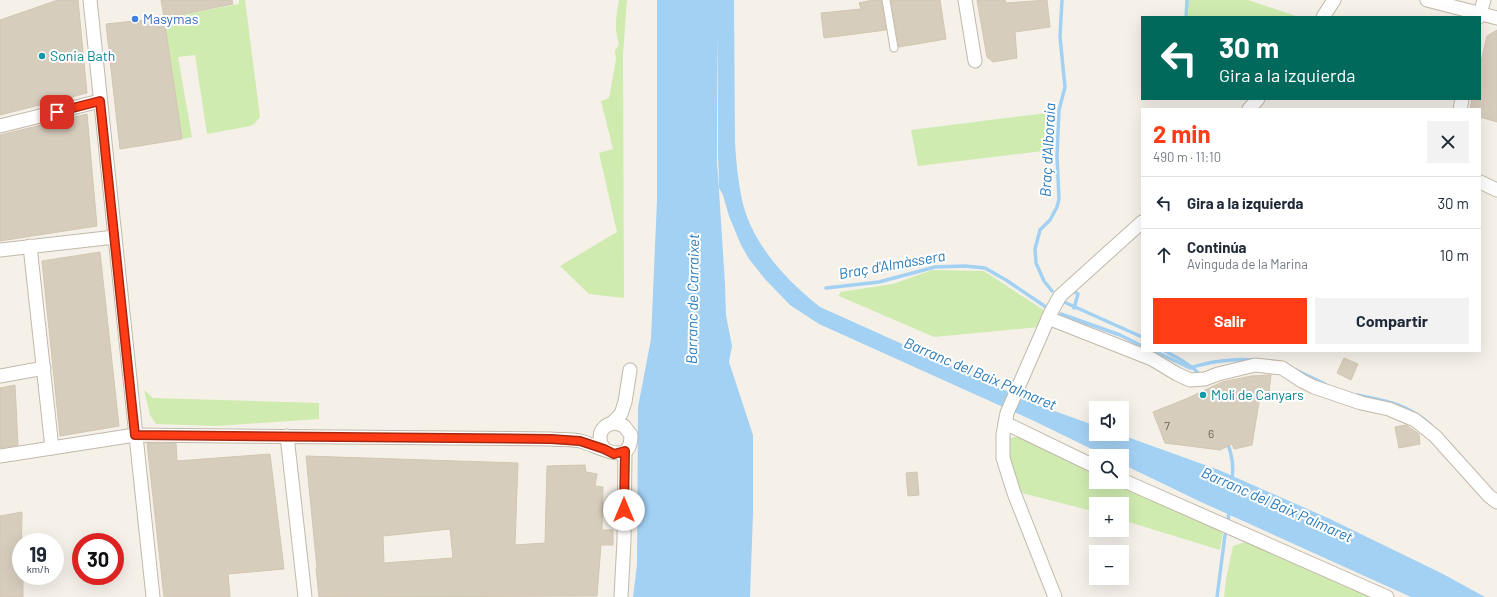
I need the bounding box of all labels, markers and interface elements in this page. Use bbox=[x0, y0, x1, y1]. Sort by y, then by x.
place label: Masymas bbox=[143, 10, 199, 27]
marker: Masymas bbox=[130, 14, 140, 24]
text: 30 m bbox=[1219, 30, 1279, 64]
icon: left bbox=[1153, 32, 1205, 84]
place label: Sonia Bath bbox=[50, 47, 115, 64]
marker: Sonia Bath bbox=[37, 51, 47, 61]
text: Gira a la izquierda bbox=[1219, 64, 1356, 86]
pin bbox=[40, 95, 74, 129]
icon: arrive bbox=[46, 101, 68, 123]
water label: Braç d'Alboraia bbox=[1036, 102, 1058, 197]
text: 2 min bbox=[1153, 119, 1211, 148]
button: close bbox=[1427, 121, 1469, 163]
text: 490 m · 11:10 bbox=[1153, 149, 1221, 165]
icon: left bbox=[1153, 192, 1175, 214]
text: Gira a la izquierda bbox=[1187, 194, 1303, 212]
text: 30 m bbox=[1437, 194, 1469, 212]
water label: Barranc de Carraixet bbox=[682, 233, 702, 364]
text: Continúa bbox=[1187, 238, 1247, 256]
icon: ahead bbox=[1153, 244, 1175, 266]
water label: Braç d'Almàssera bbox=[837, 246, 947, 282]
text: 10 m bbox=[1440, 246, 1469, 264]
text: Avinguda de la Marina bbox=[1187, 256, 1308, 272]
button: Salir bbox=[1153, 298, 1307, 344]
button: Compartir bbox=[1315, 298, 1469, 344]
water label: Barranc del Baix Palmaret bbox=[902, 333, 1060, 414]
place label: Molí de Canyars bbox=[1211, 386, 1304, 403]
marker: Molí de Canyars bbox=[1198, 390, 1208, 400]
map controls bbox=[1089, 401, 1129, 585]
button: sound bbox=[1089, 401, 1129, 441]
house number: 7 bbox=[1164, 418, 1170, 432]
house number: 6 bbox=[1208, 426, 1214, 440]
button: search bbox=[1089, 449, 1129, 489]
water label: Barranc del Baix Palmaret bbox=[1199, 463, 1356, 546]
position arrow bbox=[603, 489, 645, 531]
button: + bbox=[1089, 497, 1129, 537]
speed limit sign: 30 bbox=[72, 533, 124, 585]
text: 19 bbox=[29, 542, 47, 566]
button: − bbox=[1089, 545, 1129, 585]
text: km/h bbox=[27, 563, 49, 575]

